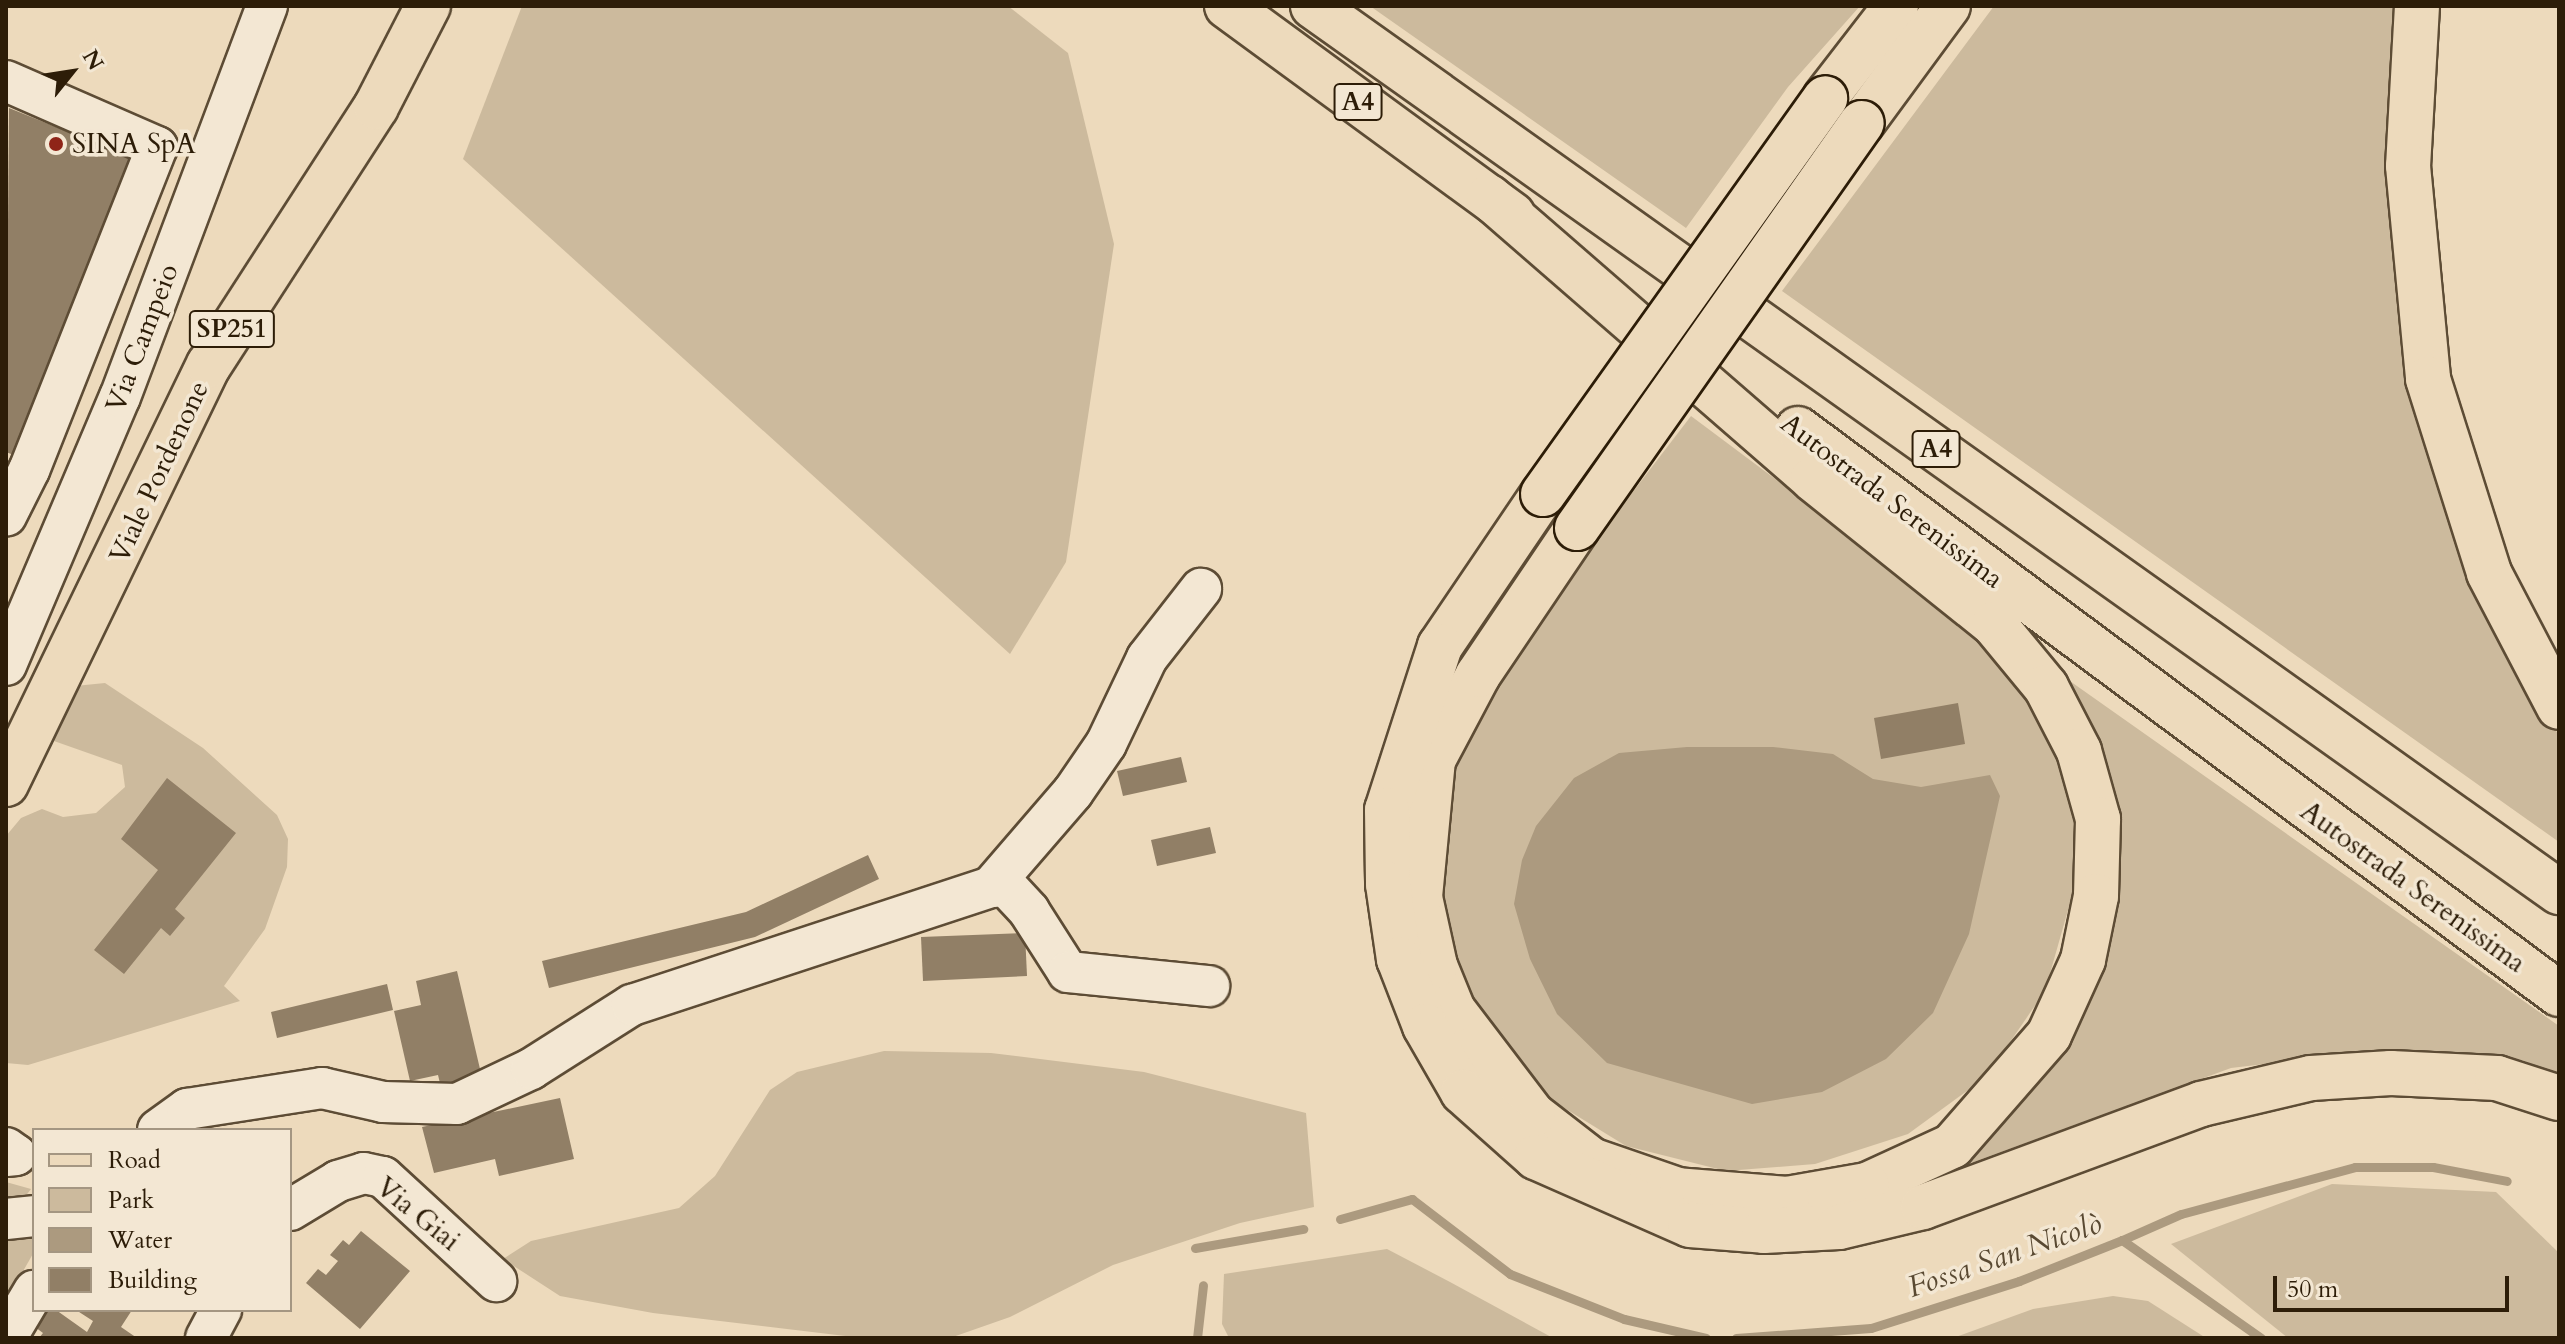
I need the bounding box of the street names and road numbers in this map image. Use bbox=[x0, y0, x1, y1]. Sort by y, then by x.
road number: A4 bbox=[1332, 80, 1384, 124]
street label: Via Campeio bbox=[98, 259, 186, 417]
road number: SP251 bbox=[188, 307, 276, 351]
street label: Viale Pordenone bbox=[102, 376, 216, 568]
street label: Autostrada Serenissima bbox=[1774, 406, 2010, 596]
road number: A4 bbox=[1910, 427, 1962, 471]
street label: Autostrada Serenissima bbox=[2294, 794, 2532, 980]
street label: Via Giai bbox=[369, 1170, 467, 1258]

